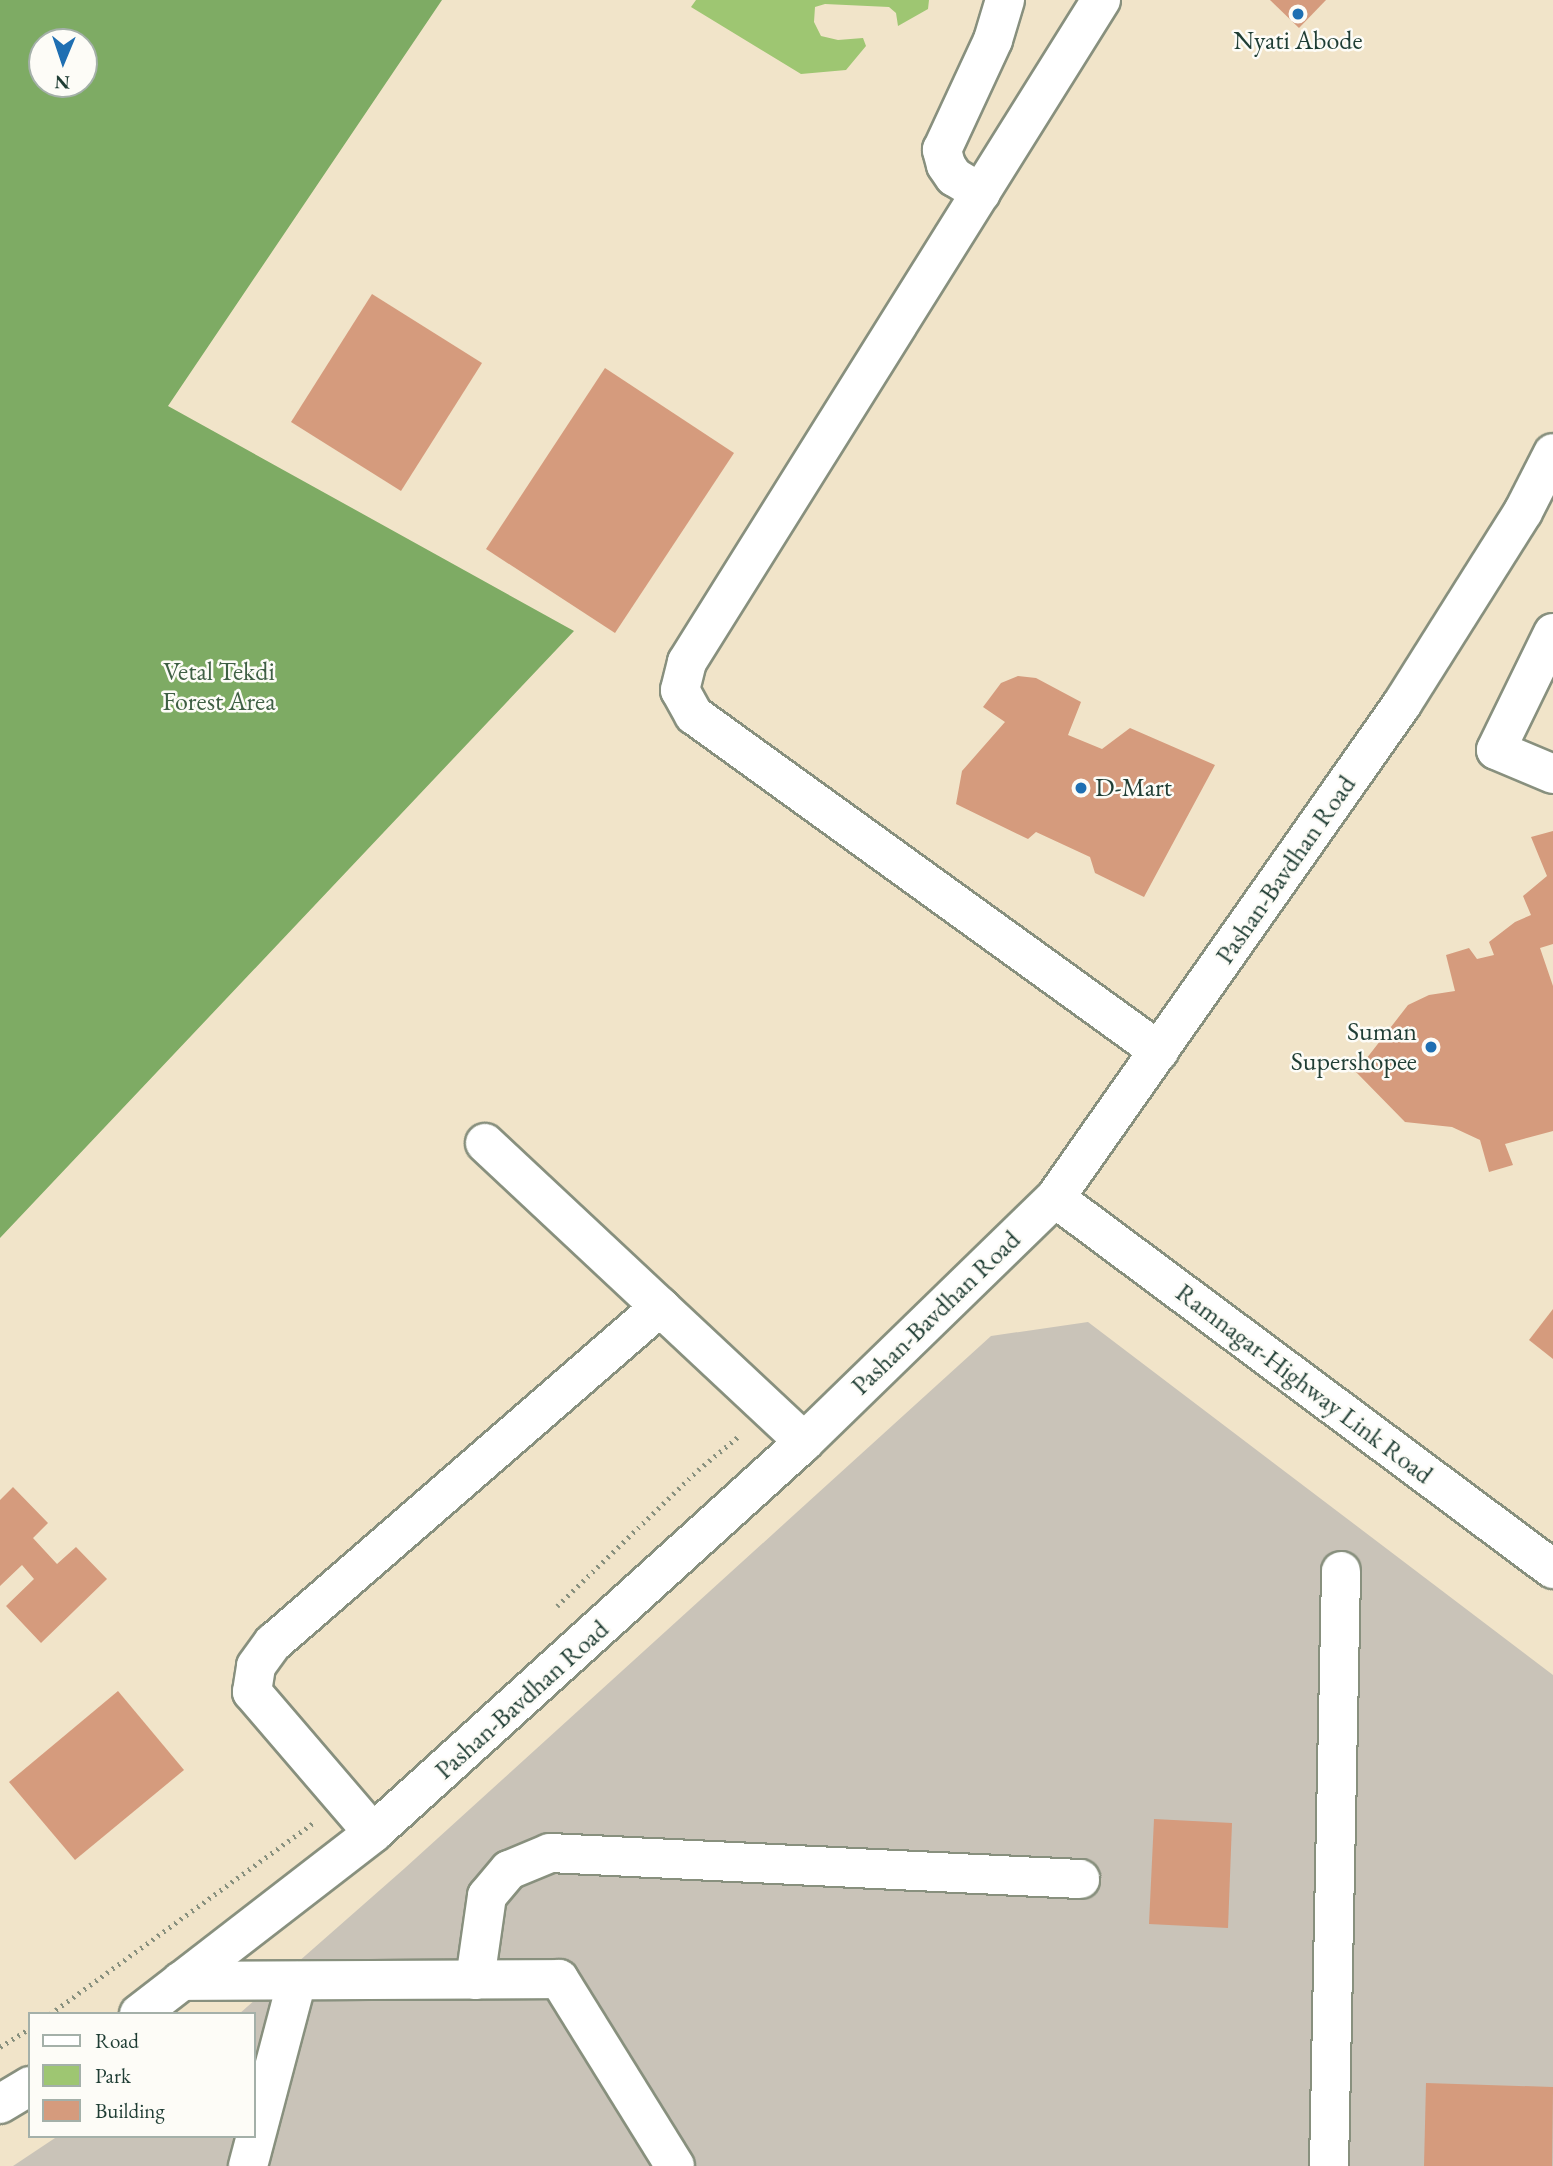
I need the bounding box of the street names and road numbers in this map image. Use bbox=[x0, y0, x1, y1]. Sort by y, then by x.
street label: Pashan-Bavdhan Road bbox=[1209, 770, 1363, 970]
street label: Pashan-Bavdhan Road bbox=[845, 1224, 1027, 1402]
street label: Ramnagar-Highway Link Road bbox=[1169, 1277, 1439, 1491]
street label: Pashan-Bavdhan Road bbox=[429, 1614, 615, 1786]

